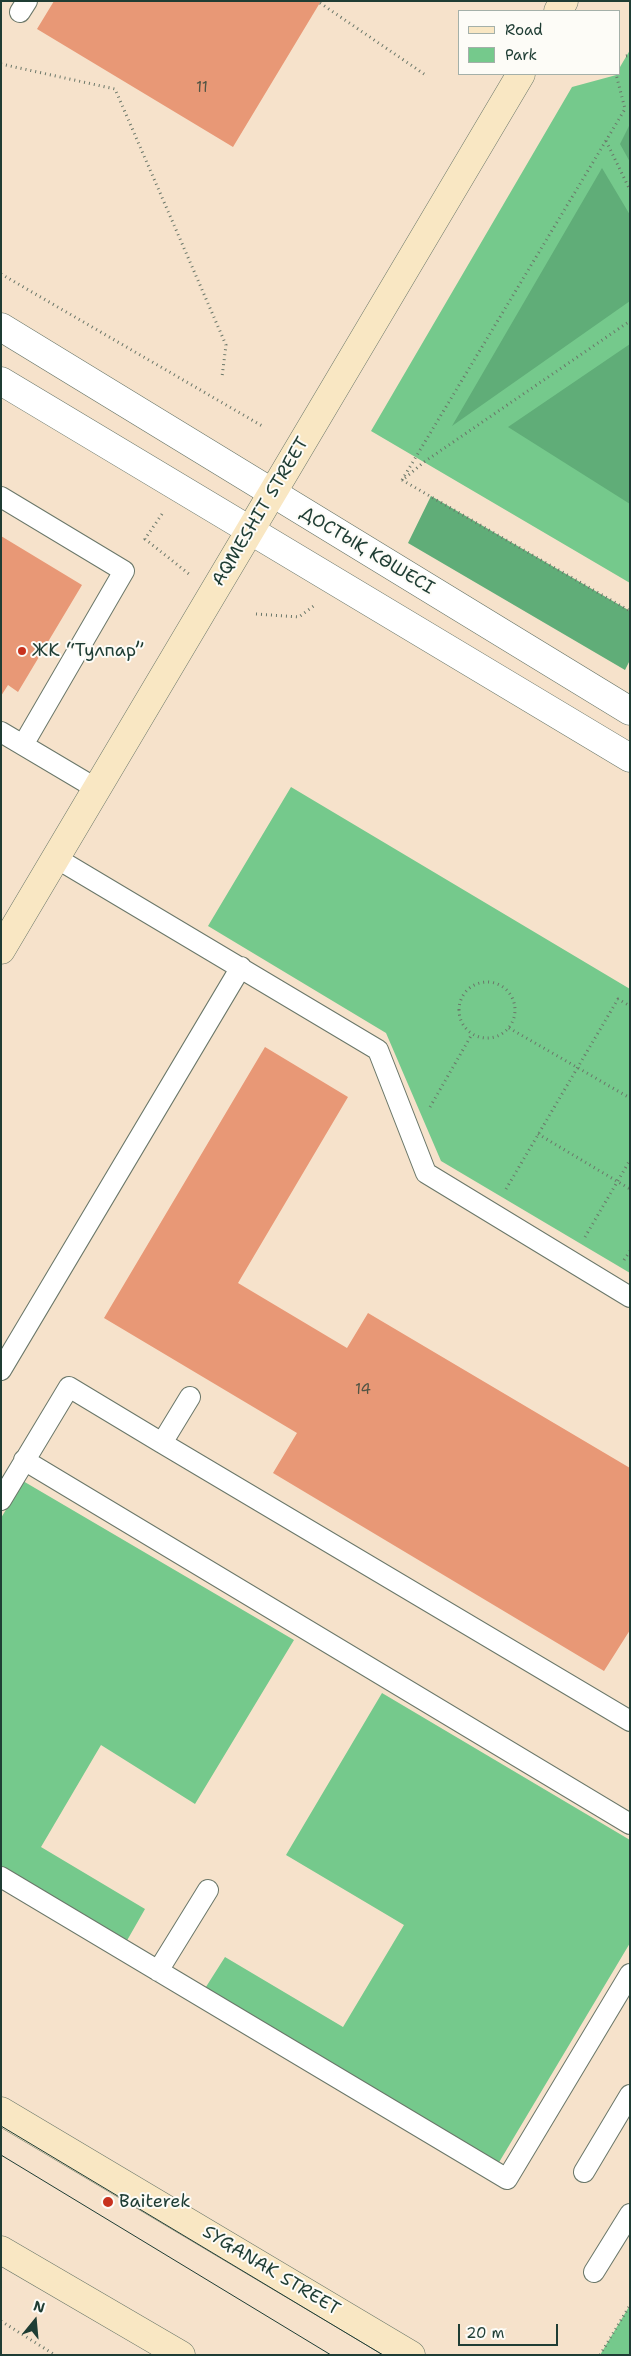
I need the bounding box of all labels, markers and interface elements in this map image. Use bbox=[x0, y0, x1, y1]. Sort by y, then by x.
legend bbox=[458, 10, 621, 75]
text: Road bbox=[505, 20, 543, 40]
text: Park bbox=[505, 45, 537, 65]
house number: 11 bbox=[196, 79, 208, 97]
street label: AQMESHIT STREET bbox=[208, 434, 314, 590]
street label: ДОСТЫҚ КӨШЕСІ bbox=[296, 502, 438, 600]
place label: ЖК “Тулпар” bbox=[32, 640, 144, 662]
marker: ЖК “Тулпар” bbox=[16, 645, 28, 657]
house number: 14 bbox=[355, 1381, 371, 1399]
place label: Baiterek bbox=[119, 2191, 191, 2213]
marker: Baiterek bbox=[101, 2195, 115, 2209]
street label: SYGANAK STREET bbox=[198, 2221, 344, 2321]
north arrow bbox=[10, 2296, 60, 2346]
text: N bbox=[31, 2296, 47, 2317]
scale bar bbox=[461, 2314, 561, 2346]
text: 20 m bbox=[466, 2323, 505, 2343]

